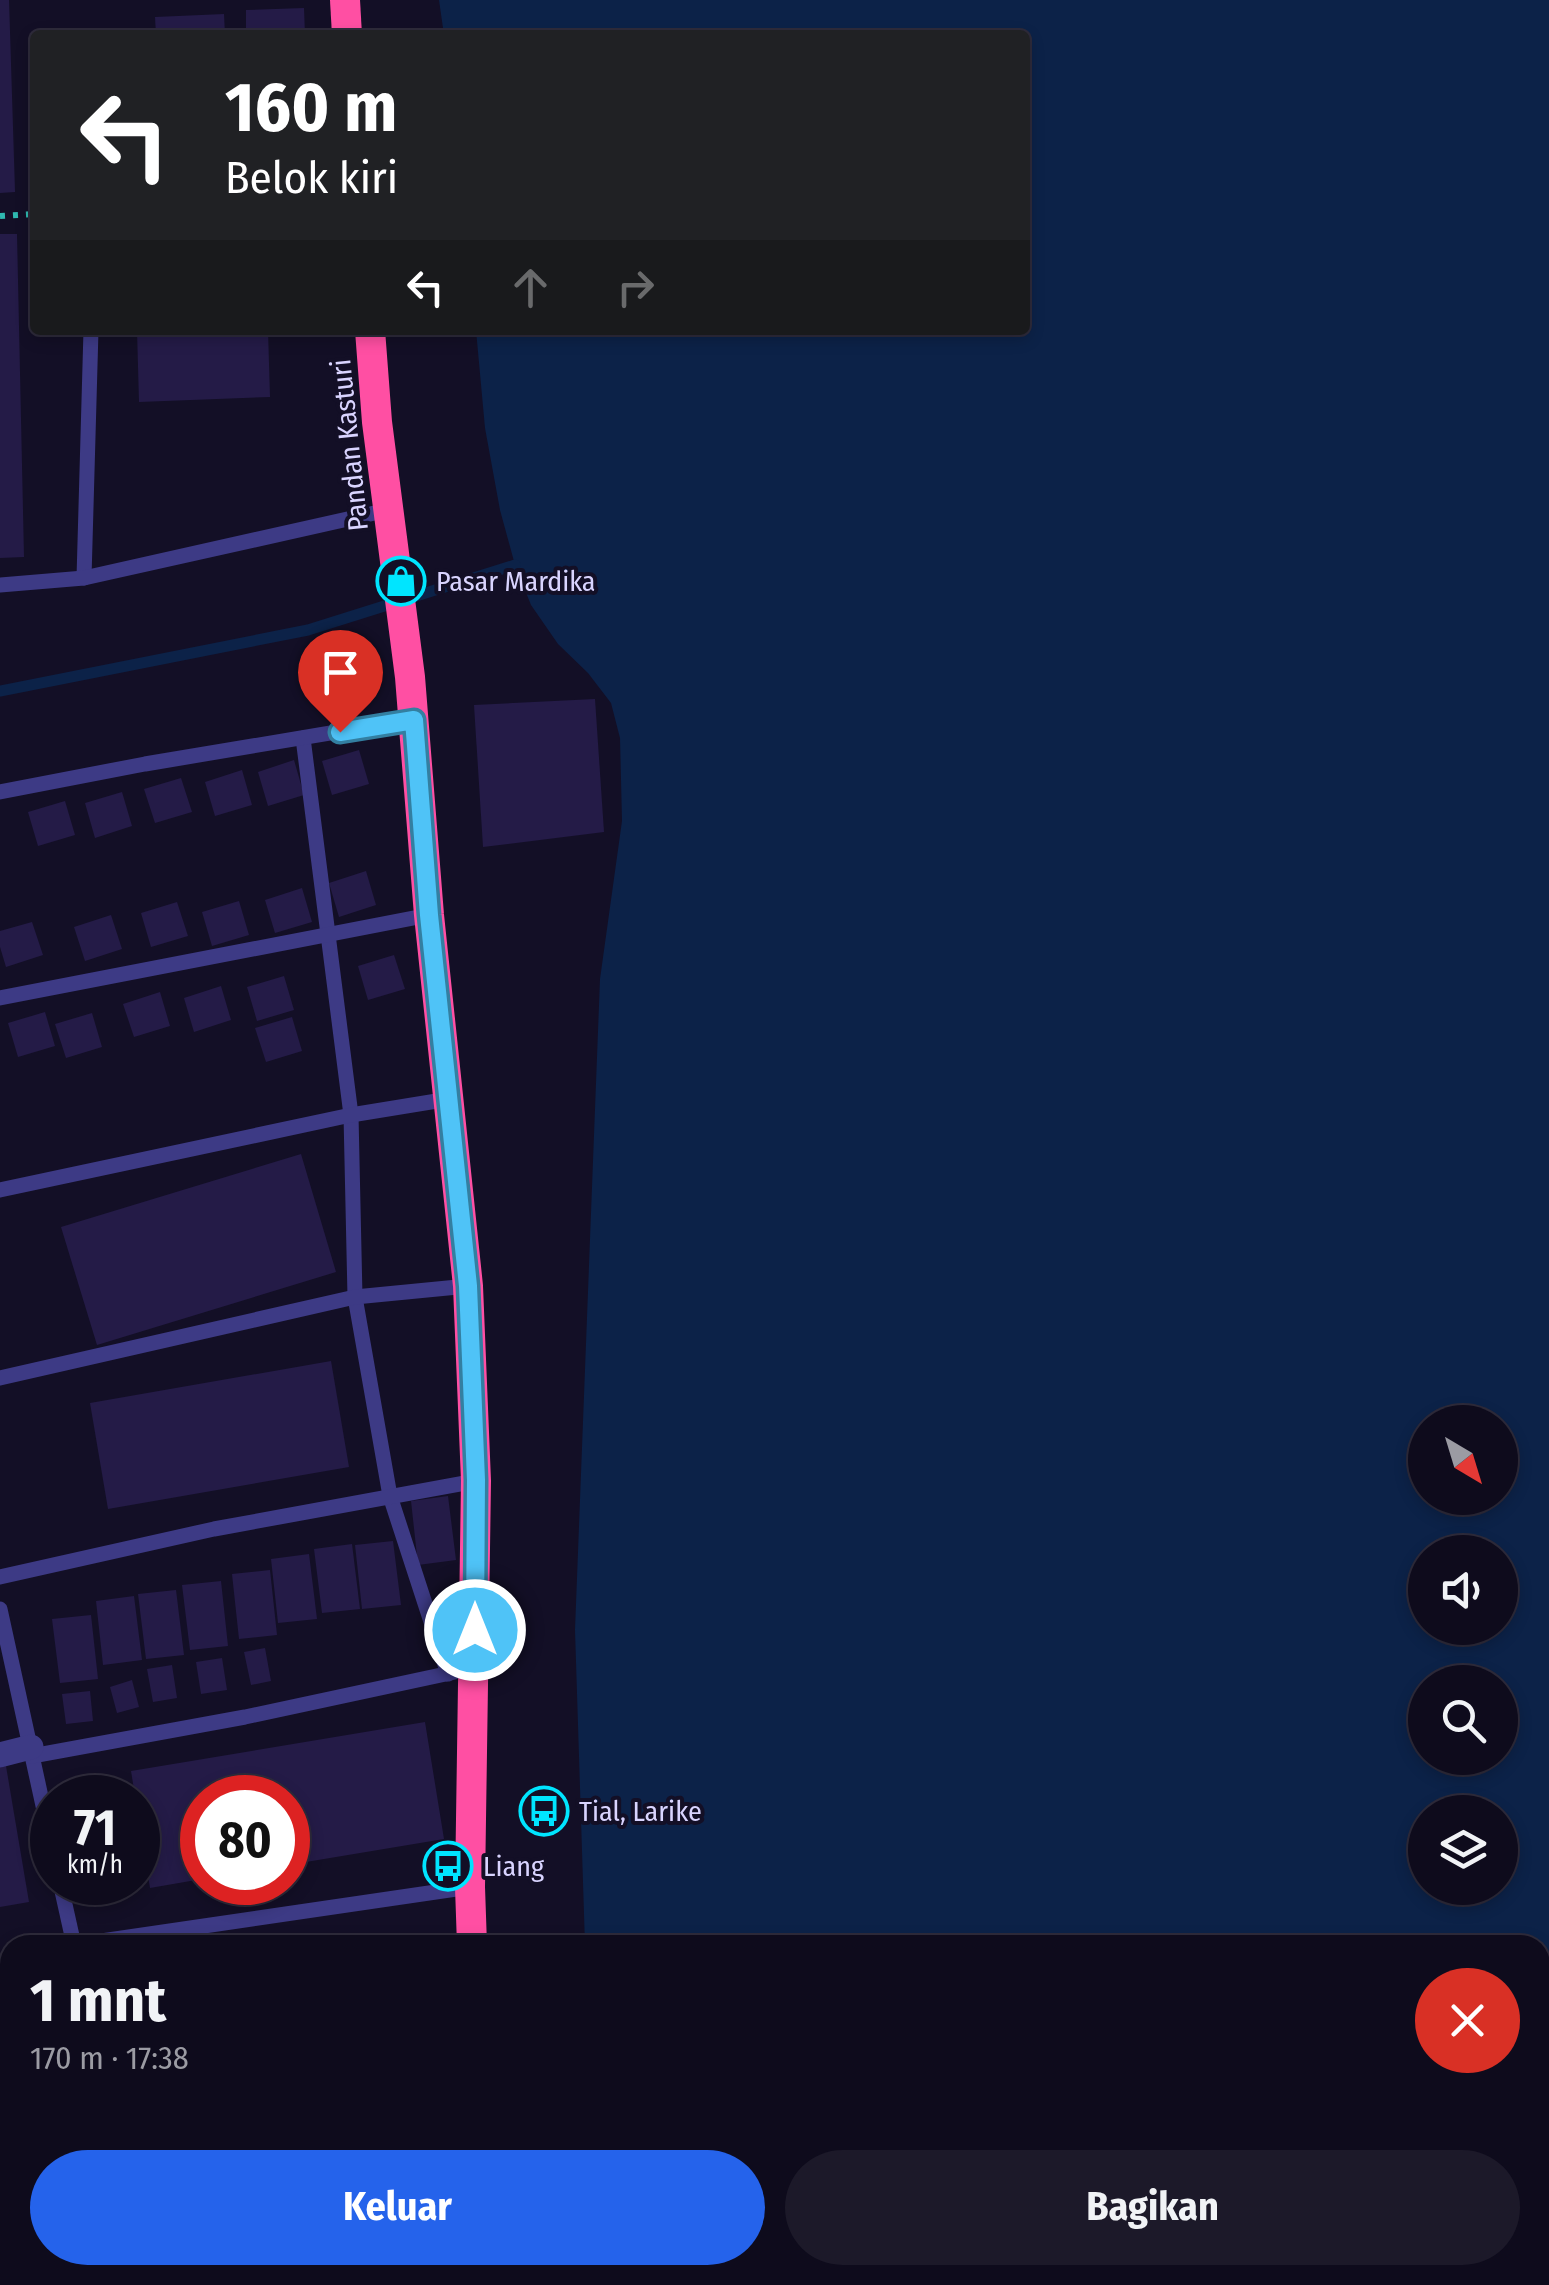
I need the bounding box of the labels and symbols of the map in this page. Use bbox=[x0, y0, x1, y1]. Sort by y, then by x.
street label: Pandan Kasturi bbox=[324, 357, 375, 532]
shop icon: Pasar Mardika bbox=[375, 555, 427, 607]
place label: Pasar Mardika bbox=[436, 565, 596, 598]
pin bbox=[298, 630, 383, 733]
north arrow bbox=[1408, 1405, 1518, 1515]
position arrow bbox=[423, 1578, 527, 1682]
speed limit sign: 80 bbox=[180, 1775, 310, 1905]
bus stop icon: Tial, Larike bbox=[518, 1785, 570, 1837]
place label: Tial, Larike bbox=[579, 1795, 702, 1828]
bus stop icon: Liang bbox=[422, 1840, 474, 1892]
place label: Liang bbox=[483, 1850, 545, 1883]

